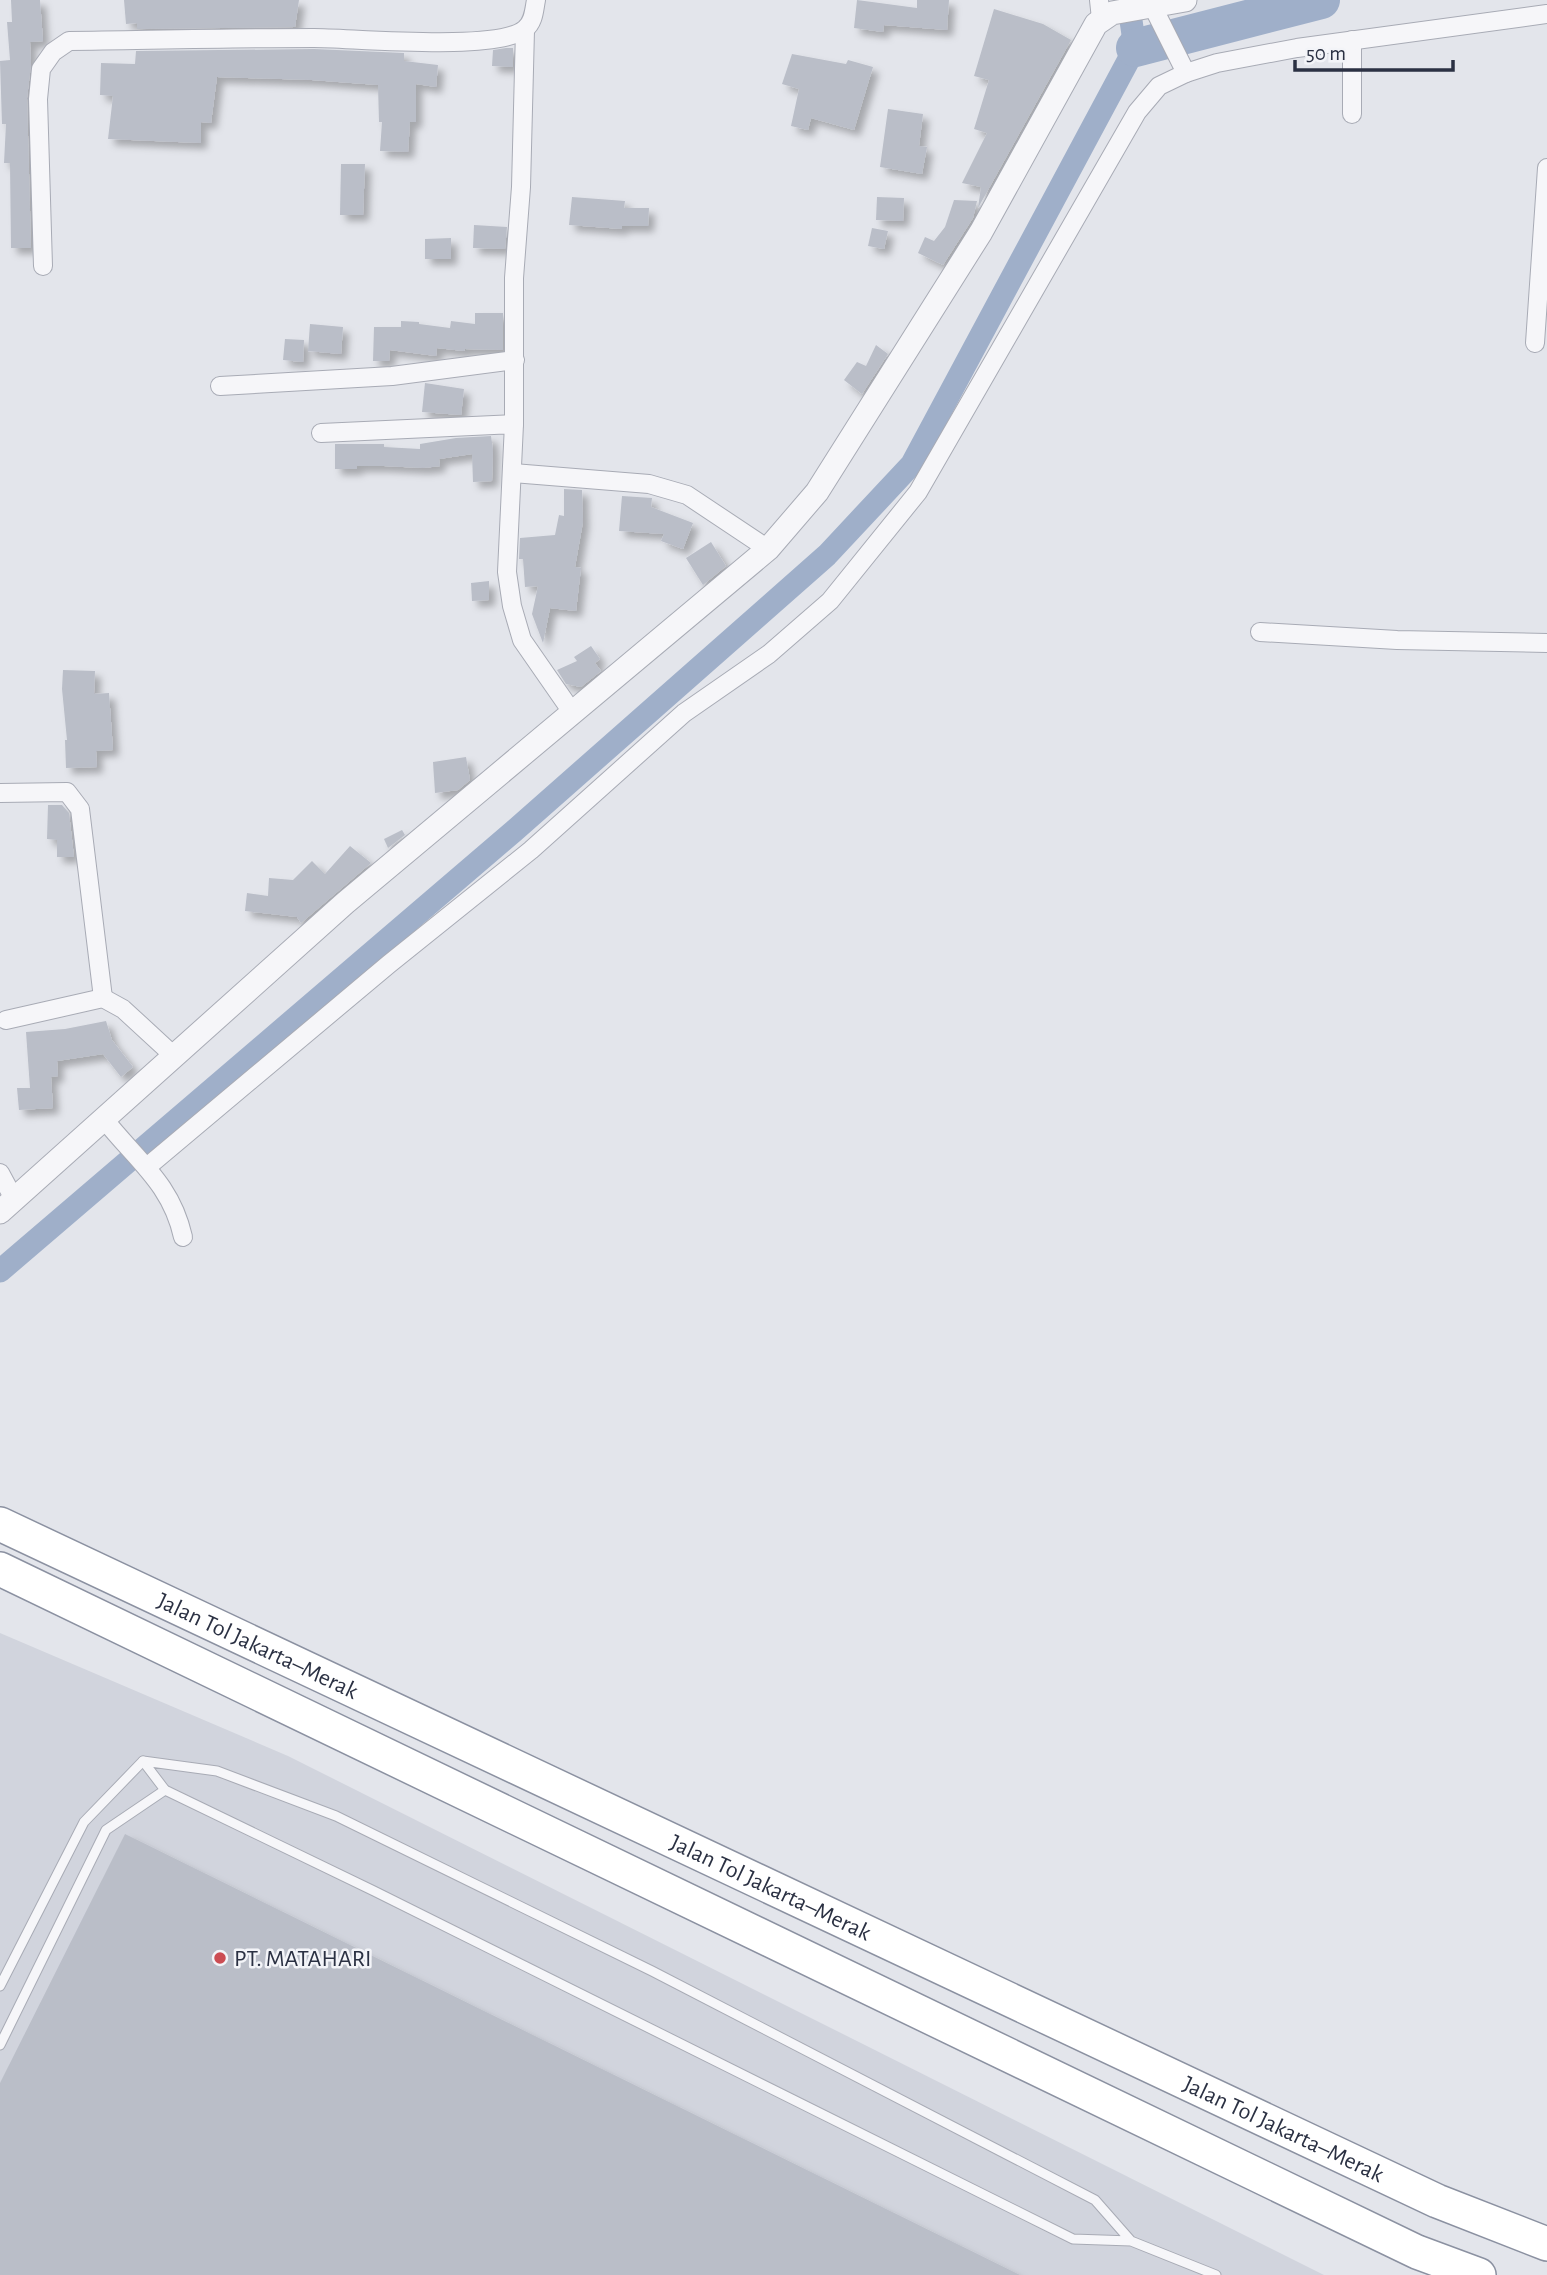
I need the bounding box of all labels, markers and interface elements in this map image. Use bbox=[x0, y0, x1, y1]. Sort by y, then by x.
scale bar bbox=[1295, 28, 1452, 72]
text: 50 m bbox=[1306, 43, 1346, 64]
street label: Jalan Tol Jakarta–Merak bbox=[153, 1589, 362, 1704]
street label: Jalan Tol Jakarta–Merak bbox=[666, 1831, 874, 1946]
place label: PT. MATAHARI bbox=[234, 1947, 372, 1971]
marker: PT. MATAHARI bbox=[212, 1950, 228, 1966]
street label: Jalan Tol Jakarta–Merak bbox=[1179, 2072, 1387, 2187]

